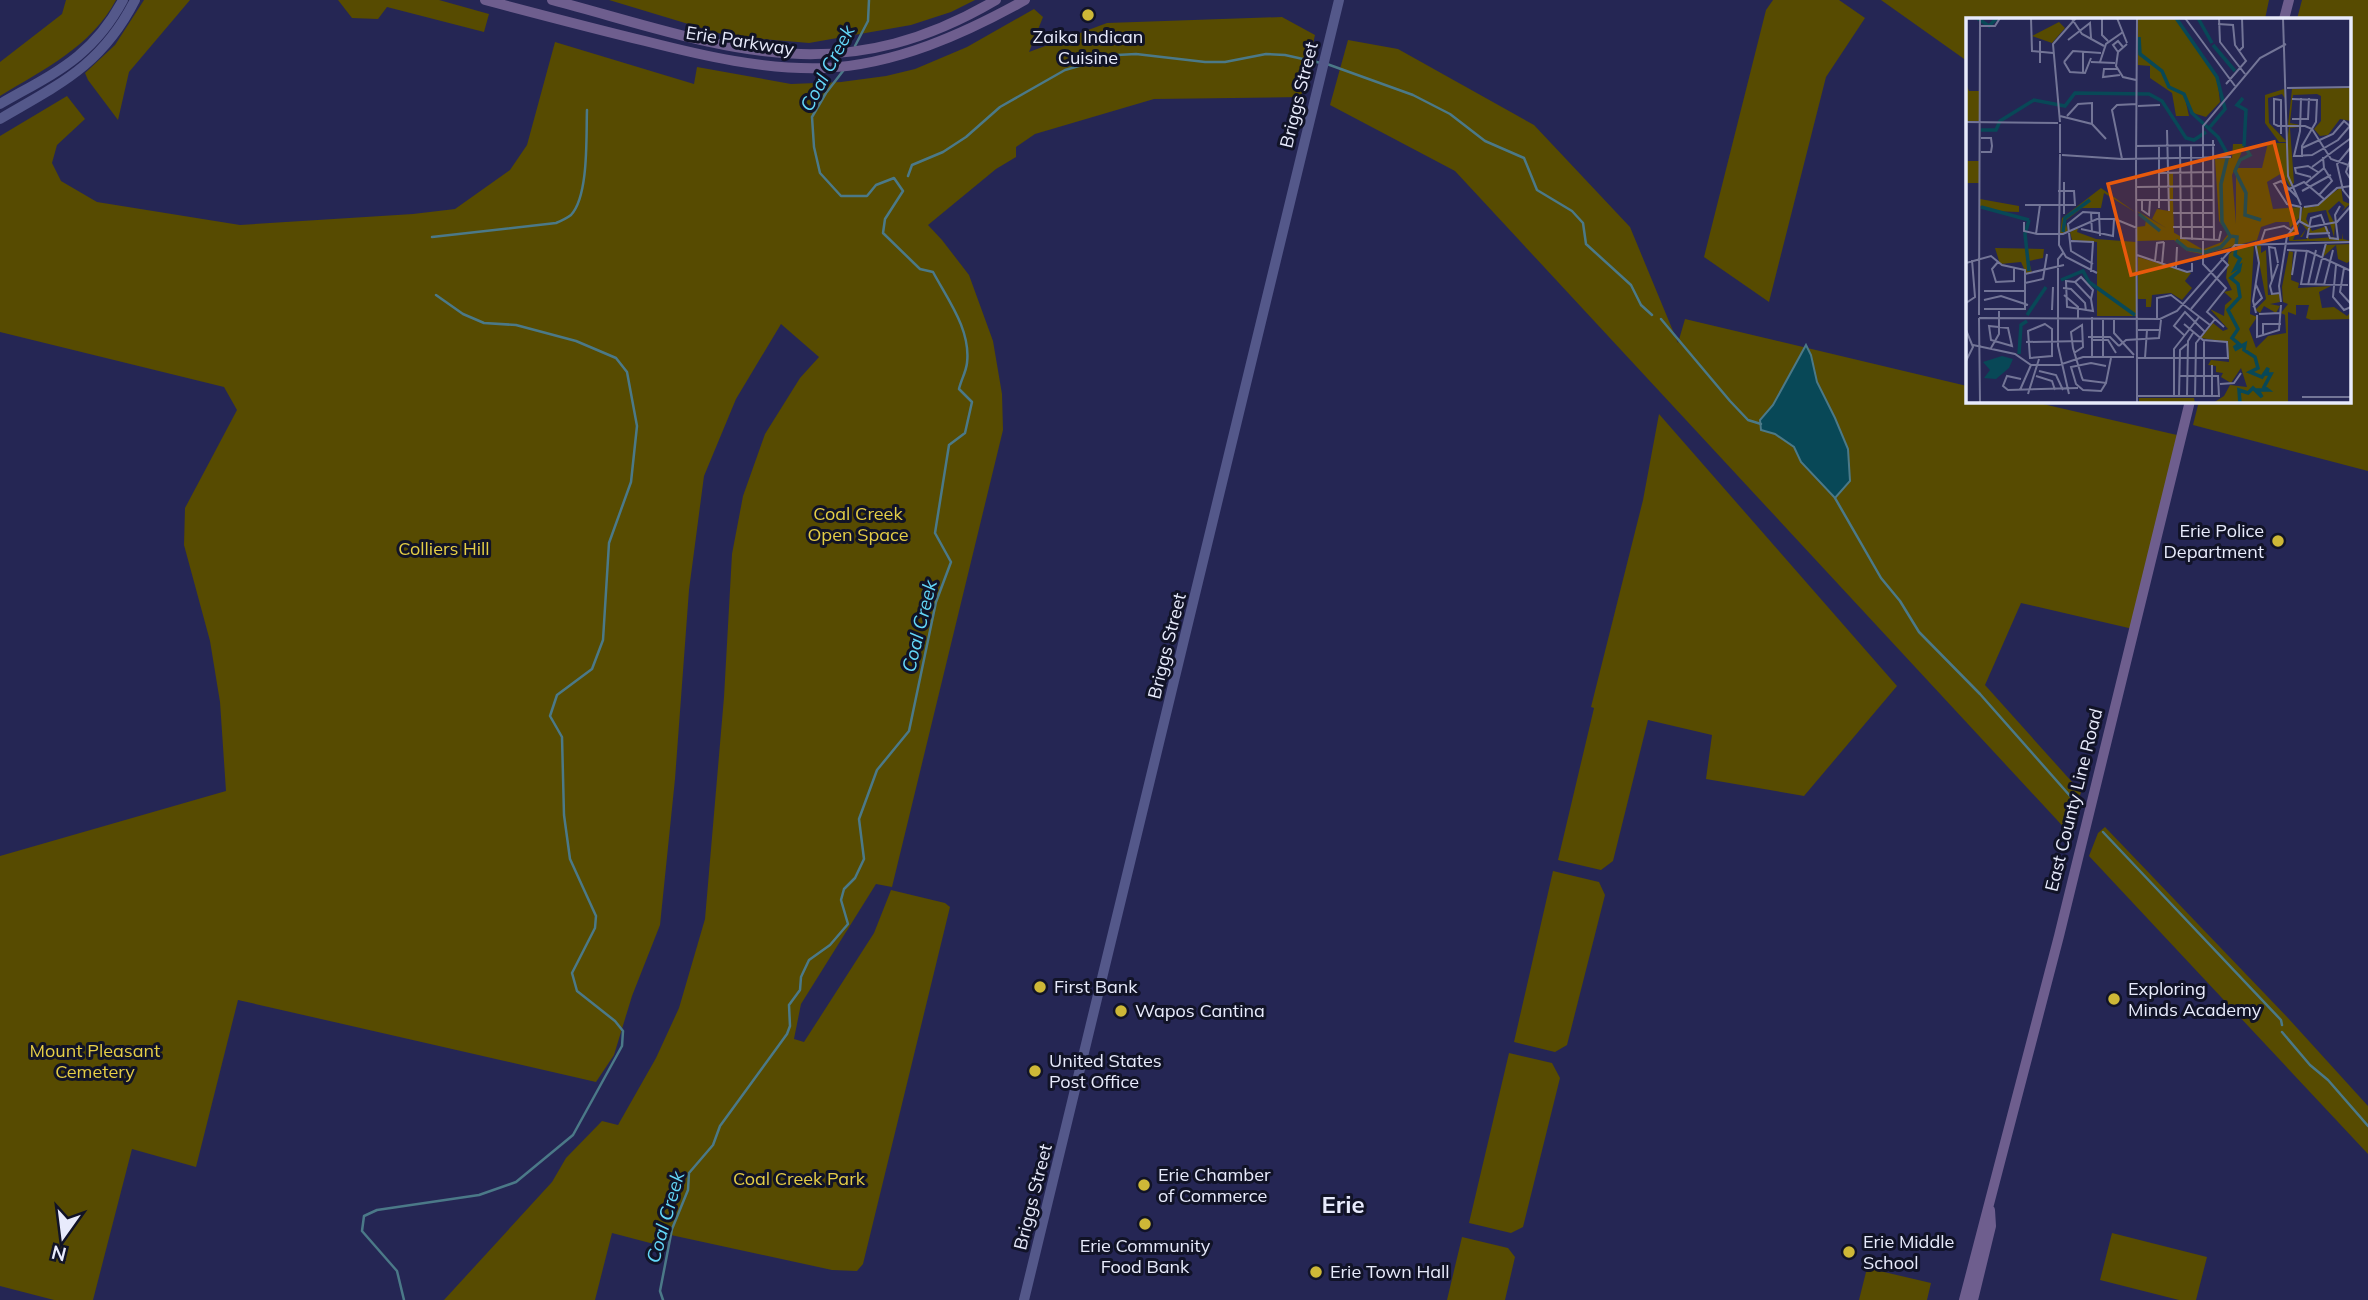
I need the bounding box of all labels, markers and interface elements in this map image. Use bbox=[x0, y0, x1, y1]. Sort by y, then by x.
marker: Zaika Indican Cuisine bbox=[1080, 7, 1096, 23]
inset map bbox=[1966, 18, 2350, 402]
water label: Coal Creek bbox=[794, 20, 860, 115]
street label: Erie Parkway bbox=[684, 21, 796, 60]
place label: Zaika Indican Cuisine bbox=[1033, 25, 1143, 69]
street label: Briggs Street bbox=[1274, 40, 1323, 150]
park label: Coal Creek Open Space bbox=[807, 502, 909, 546]
place label: Erie Police Department bbox=[2163, 519, 2264, 563]
marker: Erie Police Department bbox=[2270, 533, 2286, 549]
park label: Colliers Hill bbox=[398, 537, 490, 560]
water label: Coal Creek bbox=[896, 576, 942, 675]
street label: Briggs Street bbox=[1142, 591, 1191, 701]
street label: East County Line Road bbox=[2040, 706, 2107, 894]
place label: First Bank bbox=[1054, 975, 1138, 998]
place label: Exploring Minds Academy bbox=[2128, 977, 2262, 1021]
marker: First Bank bbox=[1032, 979, 1048, 995]
marker: Exploring Minds Academy bbox=[2106, 991, 2122, 1007]
place label: Wapos Cantina bbox=[1135, 999, 1265, 1022]
marker: Wapos Cantina bbox=[1113, 1003, 1129, 1019]
park label: Mount Pleasant Cemetery bbox=[30, 1039, 160, 1083]
place label: United States Post Office bbox=[1049, 1049, 1162, 1093]
marker: United States Post Office bbox=[1027, 1063, 1043, 1079]
street label: Briggs Street bbox=[1008, 1142, 1057, 1252]
place label: Erie Chamber of Commerce bbox=[1158, 1163, 1271, 1207]
water label: Coal Creek bbox=[640, 1167, 690, 1266]
park label: Coal Creek Park bbox=[733, 1167, 866, 1190]
marker: Erie Chamber of Commerce bbox=[1136, 1177, 1152, 1193]
district label: Erie bbox=[1321, 1189, 1365, 1219]
north arrow bbox=[28, 1202, 98, 1272]
marker: Erie Community Food Bank bbox=[1137, 1216, 1153, 1232]
place label: Erie Middle School bbox=[1863, 1230, 1954, 1274]
place label: Erie Community Food Bank bbox=[1080, 1234, 1211, 1278]
text: N bbox=[49, 1240, 69, 1267]
marker: Erie Middle School bbox=[1841, 1244, 1857, 1260]
place label: Erie Town Hall bbox=[1330, 1260, 1450, 1283]
marker: Erie Town Hall bbox=[1308, 1264, 1324, 1280]

